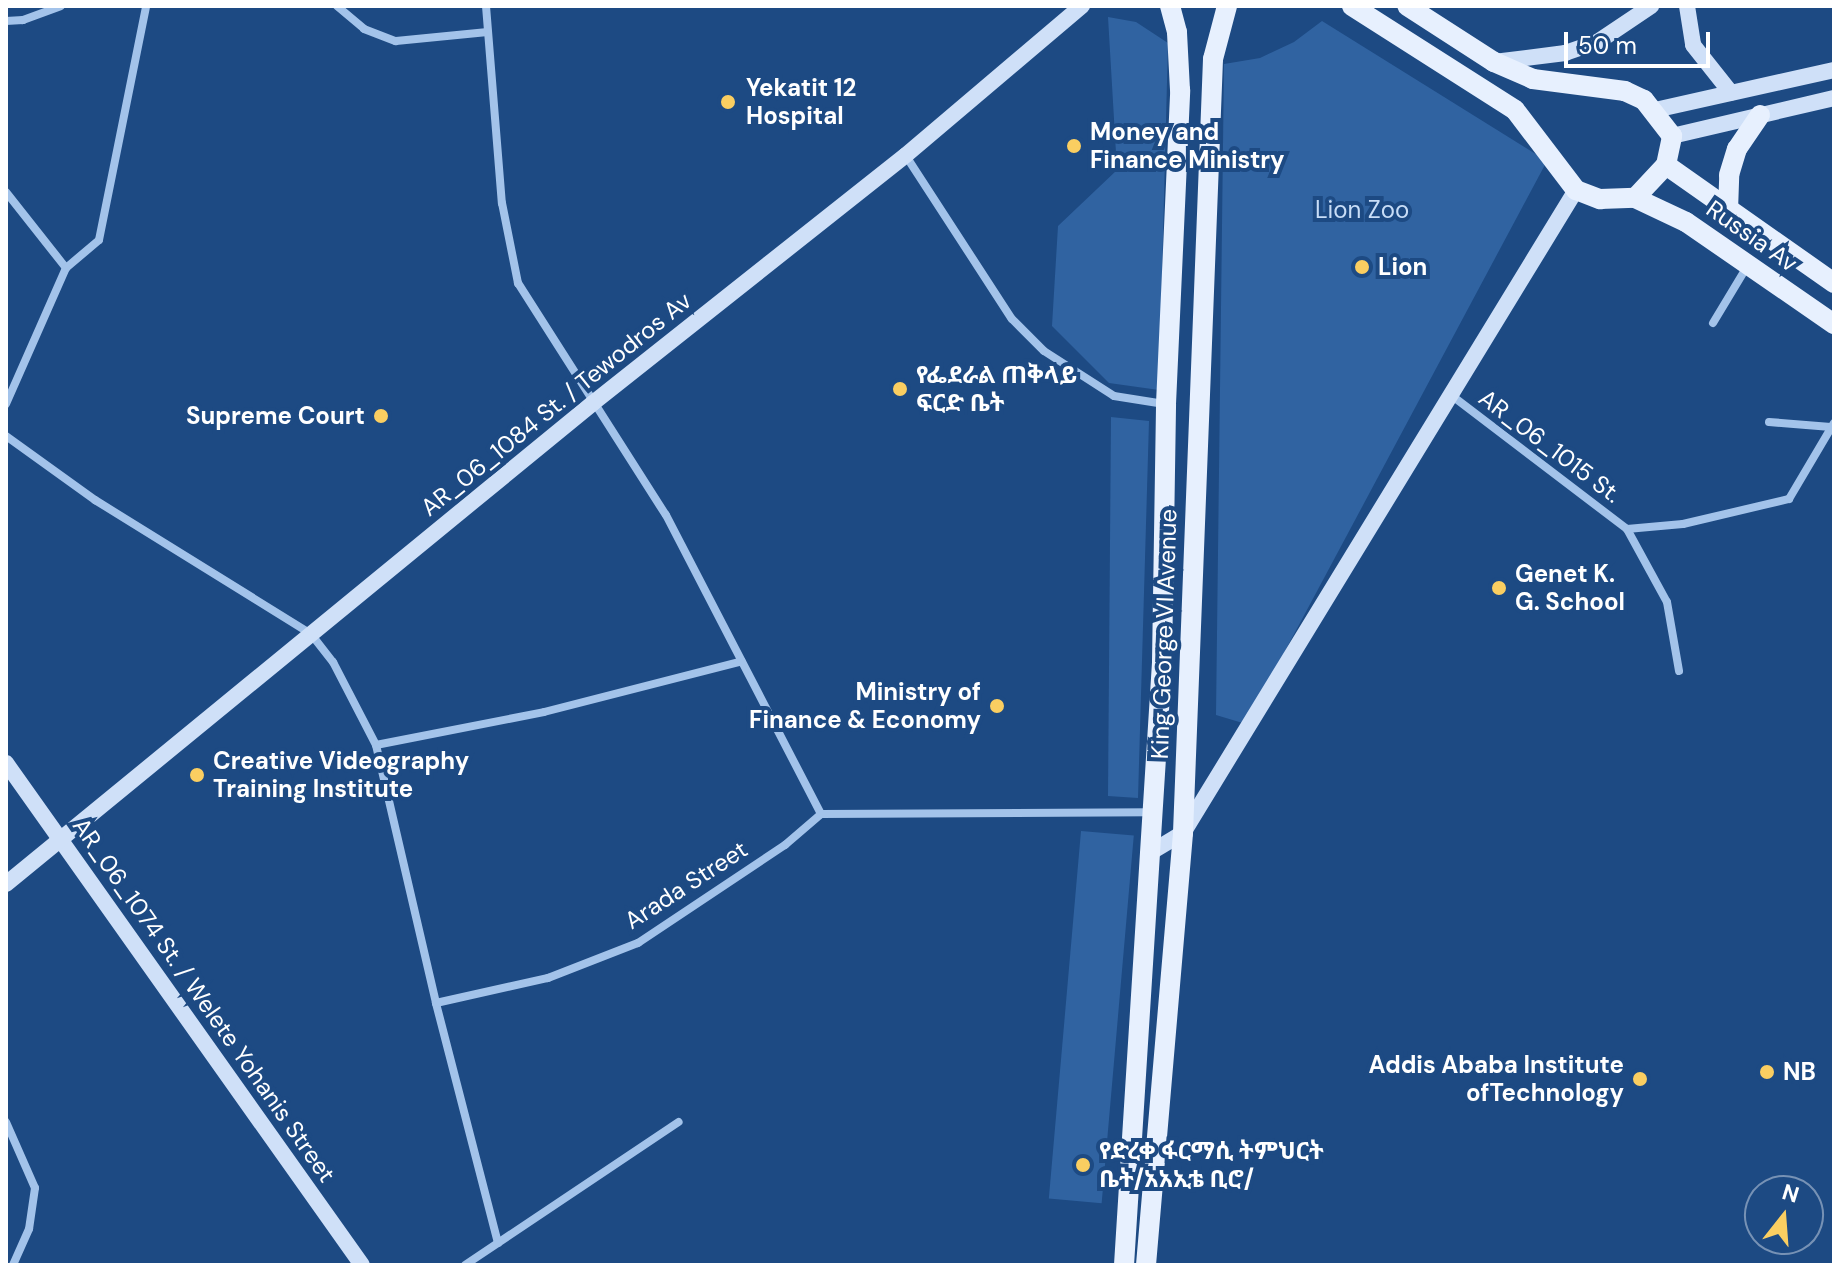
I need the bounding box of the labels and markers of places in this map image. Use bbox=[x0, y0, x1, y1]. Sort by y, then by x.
place label: Yekatit 12 Hospital bbox=[746, 74, 856, 130]
marker: Yekatit 12 Hospital bbox=[717, 91, 739, 113]
place label: Money and Finance Ministry bbox=[1090, 118, 1285, 174]
marker: Money and Finance Ministry bbox=[1065, 137, 1083, 155]
place label: Lion bbox=[1378, 253, 1427, 281]
marker: Lion bbox=[1353, 258, 1371, 276]
place label: የፌደራል ጠቅላይ ፍርድ ቤት bbox=[916, 361, 1077, 417]
marker: የፌደራል ጠቅላይ ፍርድ ቤት bbox=[891, 380, 909, 398]
place label: Supreme Court bbox=[186, 402, 365, 430]
marker: Supreme Court bbox=[372, 407, 390, 425]
place label: Genet K. G. School bbox=[1515, 560, 1625, 616]
marker: Genet K. G. School bbox=[1490, 579, 1508, 597]
place label: Ministry of Finance & Economy bbox=[749, 678, 981, 734]
marker: Ministry of Finance & Economy bbox=[988, 697, 1006, 715]
place label: Creative Videography Training Institute bbox=[213, 747, 469, 803]
marker: Creative Videography Training Institute bbox=[188, 766, 206, 784]
place label: Addis Ababa Institute ofTechnology bbox=[1368, 1051, 1624, 1107]
place label: NB bbox=[1783, 1058, 1816, 1086]
marker: NB bbox=[1758, 1063, 1776, 1081]
marker: Addis Ababa Institute ofTechnology bbox=[1631, 1070, 1649, 1088]
place label: የድረቀ ፋርማሲ ትምህርት ቤት/አአኢቴ ቢሮ/ bbox=[1099, 1137, 1324, 1193]
marker: የድረቀ ፋርማሲ ትምህርት ቤት/አአኢቴ ቢሮ/ bbox=[1074, 1156, 1092, 1174]

